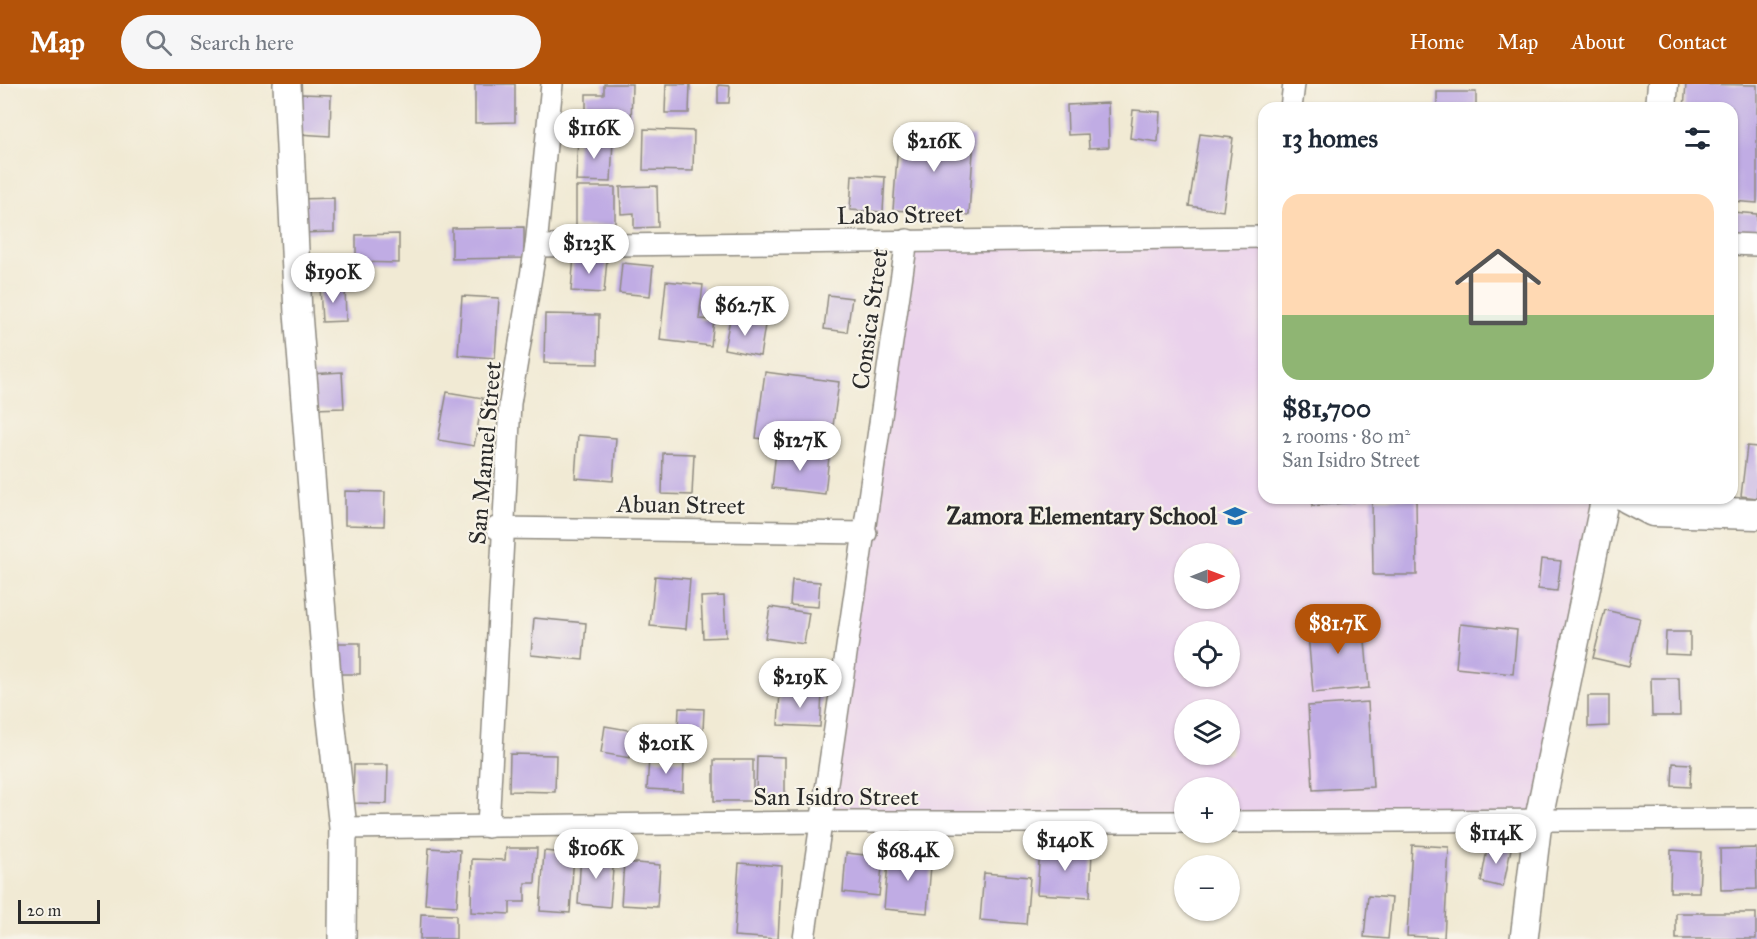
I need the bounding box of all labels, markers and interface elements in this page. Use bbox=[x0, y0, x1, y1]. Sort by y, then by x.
search box bbox=[121, 15, 541, 69]
text: Map bbox=[30, 25, 85, 60]
icon: search bbox=[142, 26, 175, 59]
text: Search here bbox=[190, 29, 294, 56]
text: Home bbox=[1409, 29, 1464, 55]
text: Map bbox=[1497, 29, 1538, 55]
text: About bbox=[1571, 29, 1625, 55]
text: Contact bbox=[1658, 29, 1727, 55]
pin: $116K bbox=[552, 109, 636, 160]
text: $116K bbox=[568, 116, 620, 140]
pin: $216K bbox=[892, 122, 976, 173]
text: 13 homes bbox=[1282, 122, 1378, 154]
icon: filters bbox=[1681, 122, 1714, 155]
text: $216K bbox=[907, 129, 961, 153]
street label: Labao Street bbox=[836, 199, 964, 231]
pin: $123K bbox=[547, 224, 631, 275]
text: $123K bbox=[563, 231, 615, 255]
icon: home bbox=[1444, 233, 1552, 341]
street label: Consica Street bbox=[845, 246, 895, 391]
pin: $190K bbox=[291, 253, 375, 304]
text: $190K bbox=[305, 260, 361, 284]
pin: $62.7K bbox=[696, 286, 794, 337]
text: $62.7K bbox=[715, 293, 775, 317]
street label: San Manuel Street bbox=[462, 360, 508, 546]
text: $81,700 bbox=[1282, 392, 1371, 424]
pin: $127K bbox=[758, 421, 842, 472]
text: 2 rooms · 80 m² bbox=[1282, 424, 1410, 448]
text: $127K bbox=[773, 428, 827, 452]
text: San Isidro Street bbox=[1282, 448, 1420, 472]
street label: Abuan Street bbox=[616, 489, 746, 521]
place label: Zamora Elementary School bbox=[947, 501, 1218, 531]
school or university icon: Zamora Elementary School bbox=[1222, 503, 1248, 529]
north arrow bbox=[1174, 543, 1240, 609]
map controls bbox=[1174, 543, 1240, 921]
pin: $81.7K bbox=[1289, 604, 1387, 655]
text: $81.7K bbox=[1309, 611, 1367, 635]
button: locate bbox=[1174, 621, 1240, 687]
pin: $219K bbox=[758, 658, 842, 709]
text: $219K bbox=[773, 665, 827, 689]
button: layers bbox=[1174, 699, 1240, 765]
pin: $201K bbox=[624, 724, 708, 775]
text: $201K bbox=[638, 731, 694, 755]
button: + bbox=[1174, 777, 1240, 843]
street label: San Isidro Street bbox=[753, 782, 919, 812]
pin: $114K bbox=[1454, 814, 1538, 865]
pin: $140K bbox=[1023, 821, 1107, 872]
text: $114K bbox=[1469, 821, 1523, 845]
text: $140K bbox=[1037, 828, 1093, 852]
pin: $106K bbox=[554, 829, 638, 880]
pin: $68.4K bbox=[859, 831, 957, 882]
text: $106K bbox=[568, 836, 624, 860]
text: $68.4K bbox=[877, 838, 939, 862]
button: − bbox=[1174, 855, 1240, 921]
scale bar bbox=[18, 897, 100, 924]
text: 20 m bbox=[27, 901, 61, 920]

